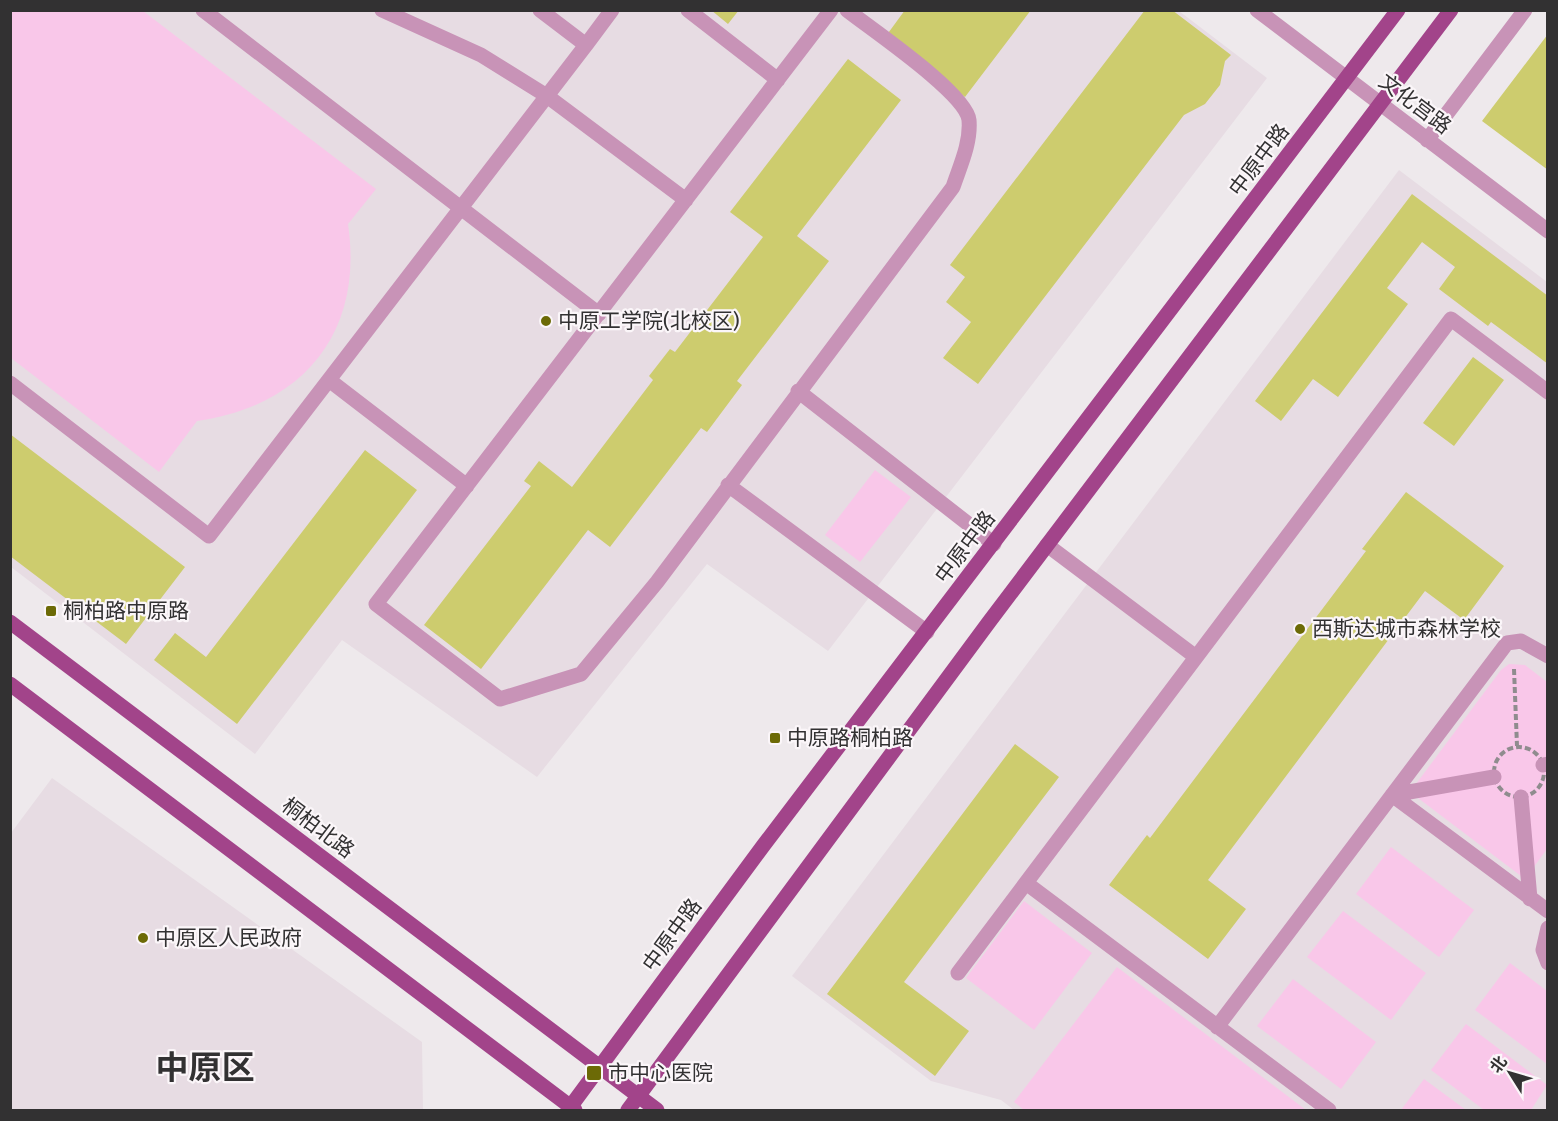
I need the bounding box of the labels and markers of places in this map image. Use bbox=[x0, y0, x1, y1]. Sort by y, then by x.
place label: 中原工学院(北校区) bbox=[558, 308, 740, 334]
marker: 中原工学院(北校区) bbox=[539, 314, 553, 328]
place label: 桐柏路中原路 bbox=[63, 598, 189, 624]
marker: 桐柏路中原路 bbox=[44, 604, 58, 618]
place label: 西斯达城市森林学校 bbox=[1312, 616, 1501, 642]
marker: 西斯达城市森林学校 bbox=[1293, 622, 1307, 636]
place label: 中原路桐柏路 bbox=[787, 725, 913, 751]
marker: 中原路桐柏路 bbox=[768, 731, 782, 745]
place label: 中原区人民政府 bbox=[155, 925, 302, 951]
marker: 中原区人民政府 bbox=[136, 931, 150, 945]
place label: 市中心医院 bbox=[608, 1060, 713, 1086]
marker: 市中心医院 bbox=[585, 1064, 603, 1082]

